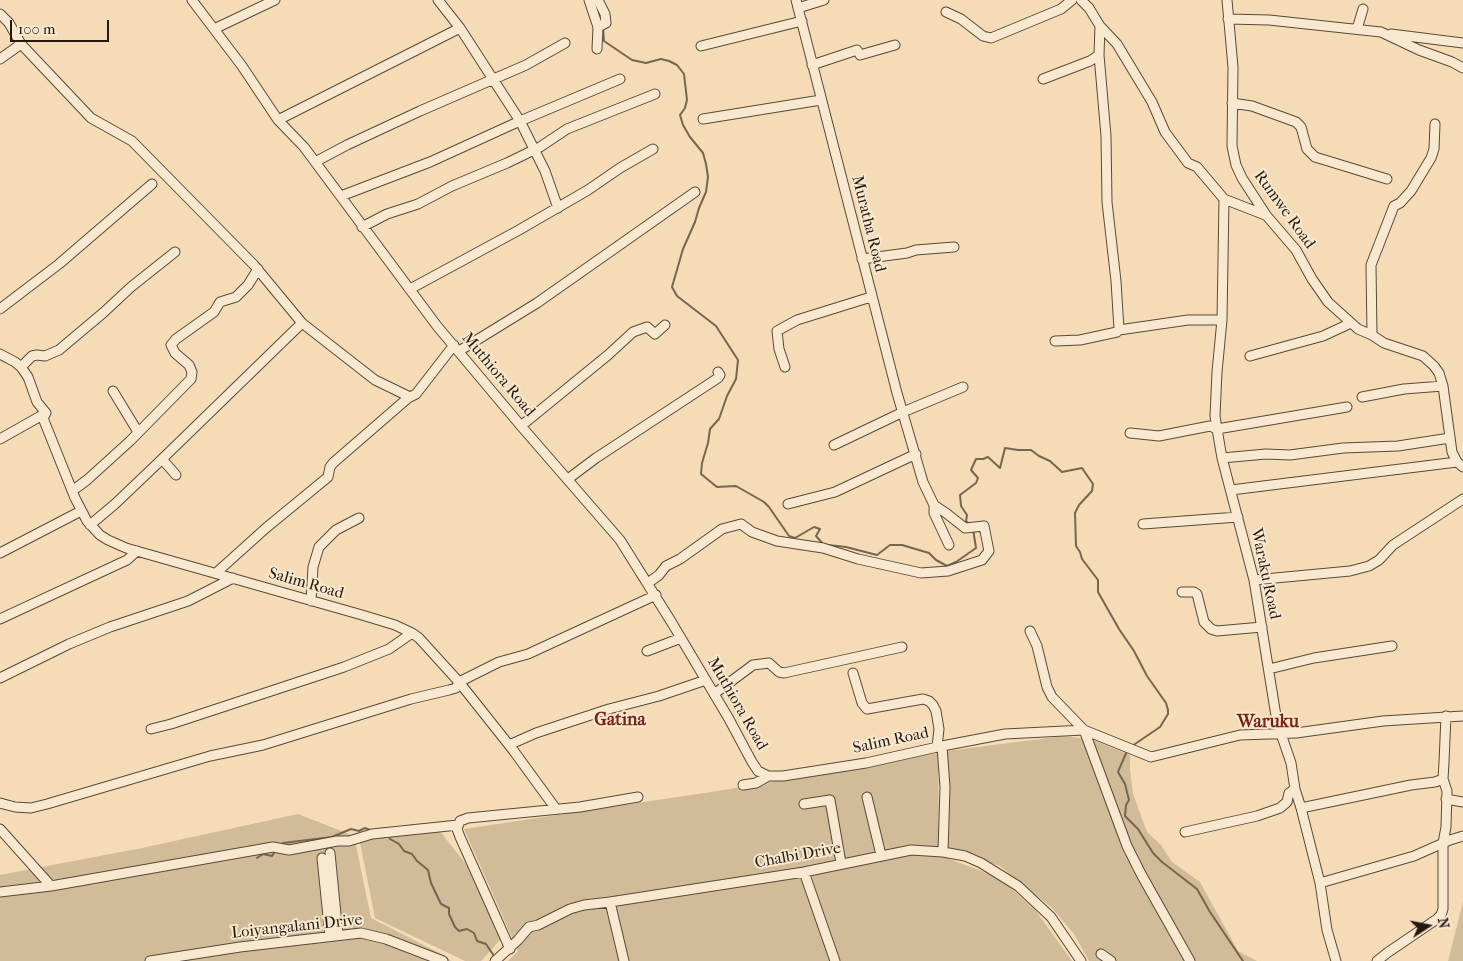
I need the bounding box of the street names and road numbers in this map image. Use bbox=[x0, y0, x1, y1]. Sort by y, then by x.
street label: Rumwe Road bbox=[1249, 167, 1319, 253]
street label: Muratha Road bbox=[847, 174, 889, 274]
street label: Muthiora Road bbox=[457, 329, 539, 421]
street label: Waraku Road bbox=[1246, 527, 1284, 621]
street label: Salim Road bbox=[266, 564, 346, 604]
street label: Muthiora Road bbox=[703, 654, 771, 754]
street label: Salim Road bbox=[851, 724, 931, 758]
street label: Chalbi Drive bbox=[753, 839, 843, 873]
street label: Loiyangalani Drive bbox=[231, 911, 363, 943]

